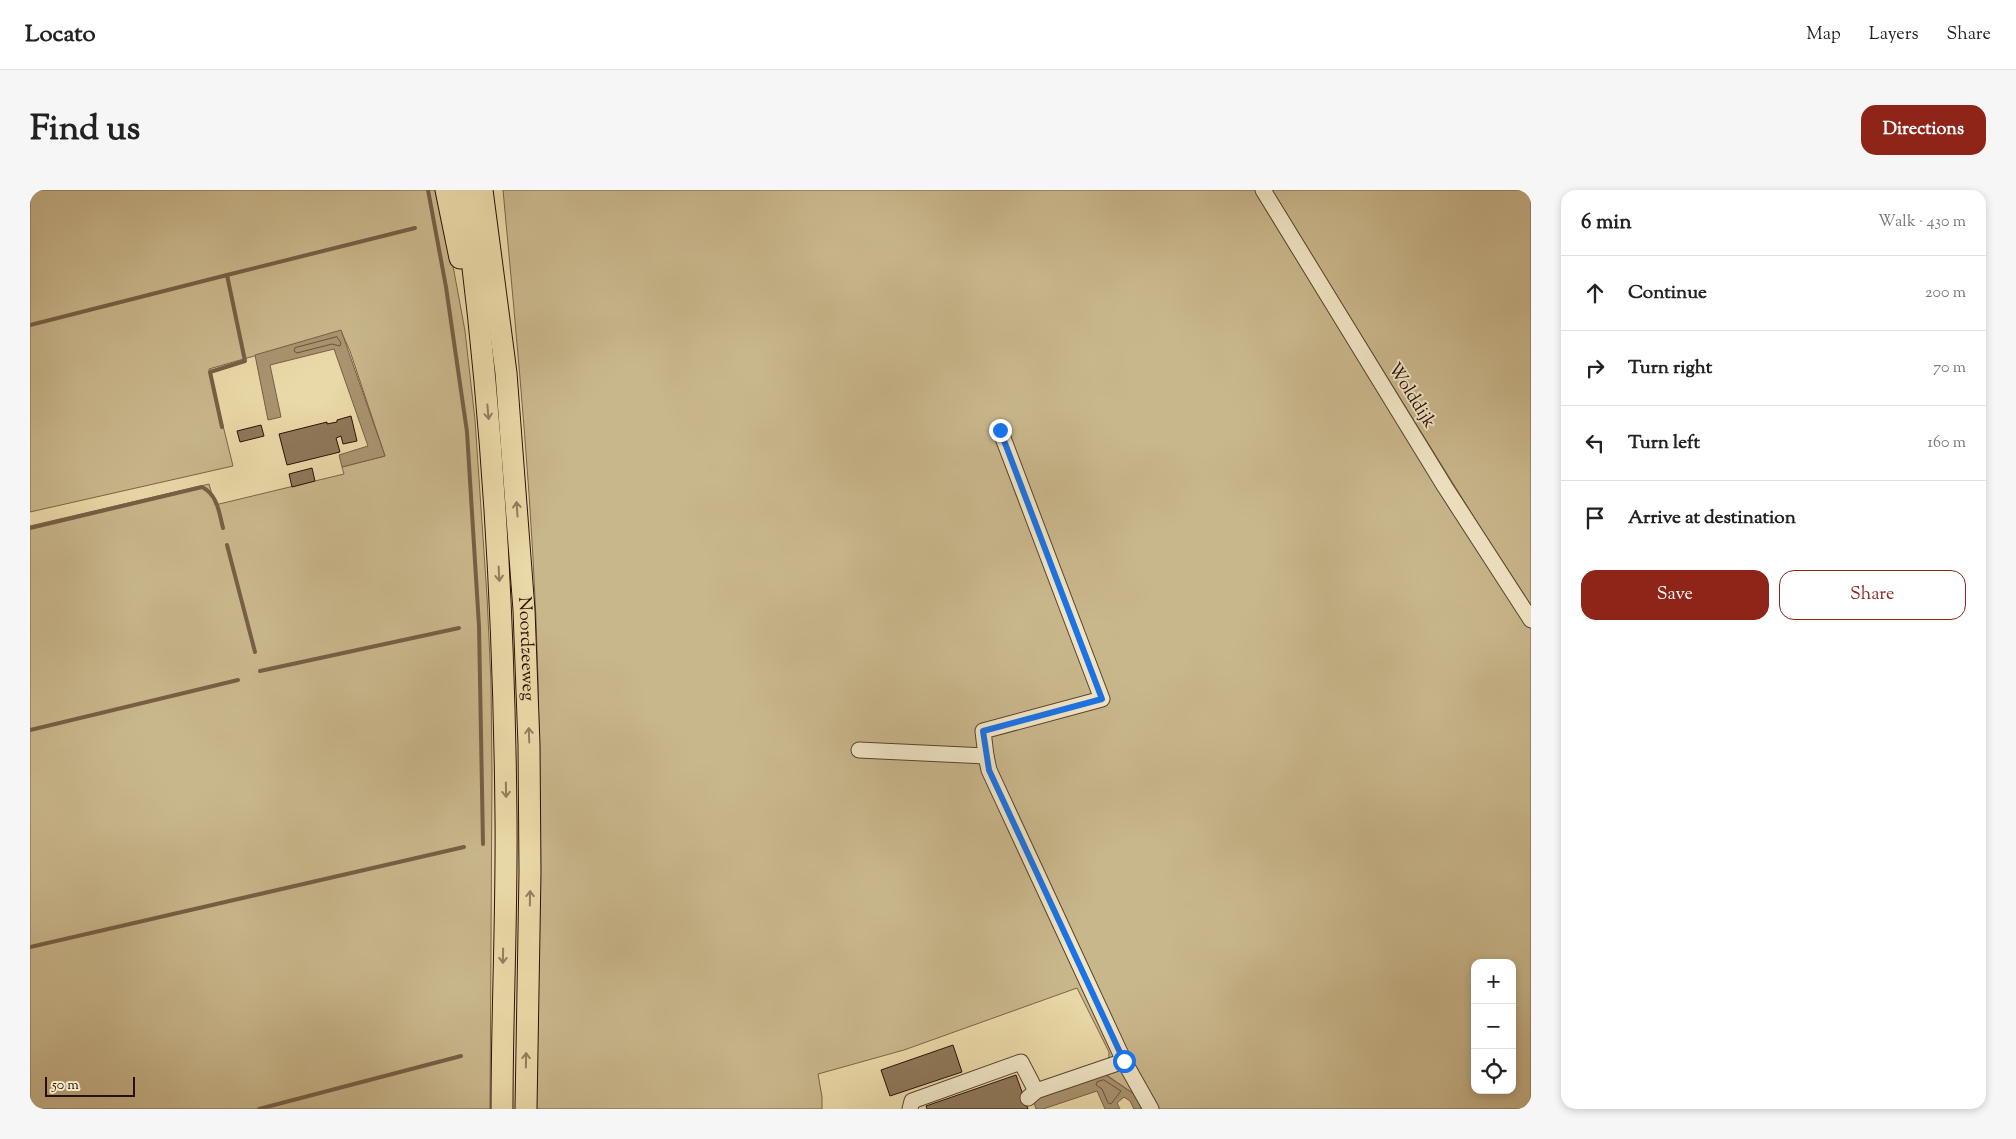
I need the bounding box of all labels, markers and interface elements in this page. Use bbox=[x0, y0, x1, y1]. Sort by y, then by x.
text: Locato bbox=[25, 18, 96, 52]
text: Map bbox=[1806, 22, 1841, 48]
text: Layers bbox=[1869, 22, 1919, 48]
text: Share bbox=[1947, 22, 1991, 48]
text: Find us bbox=[30, 105, 140, 156]
button: Directions bbox=[1861, 105, 1986, 155]
text: 6 min bbox=[1581, 208, 1632, 238]
text: Walk · 430 m bbox=[1878, 211, 1966, 234]
icon: ahead bbox=[1581, 279, 1609, 307]
text: Continue bbox=[1628, 280, 1707, 307]
text: 200 m bbox=[1925, 282, 1966, 305]
icon: right bbox=[1581, 354, 1609, 382]
text: Turn right bbox=[1628, 355, 1712, 382]
text: 70 m bbox=[1933, 357, 1966, 380]
street label: Wolddijk bbox=[1381, 358, 1441, 434]
one-way arrow bbox=[484, 403, 493, 419]
route end bbox=[989, 419, 1012, 442]
icon: left bbox=[1581, 429, 1609, 457]
text: Turn left bbox=[1628, 430, 1700, 457]
text: 160 m bbox=[1928, 432, 1966, 455]
one-way arrow bbox=[513, 502, 522, 518]
icon: arrive bbox=[1581, 504, 1609, 532]
text: Arrive at destination bbox=[1628, 505, 1796, 532]
one-way arrow bbox=[495, 566, 504, 582]
button: Save bbox=[1581, 570, 1769, 620]
button: Share bbox=[1779, 570, 1966, 620]
street label: Noordzeeweg bbox=[510, 596, 540, 701]
one-way arrow bbox=[524, 728, 534, 744]
one-way arrow bbox=[501, 781, 510, 797]
one-way arrow bbox=[525, 890, 535, 906]
one-way arrow bbox=[499, 948, 508, 964]
map controls bbox=[1471, 959, 1516, 1094]
button: + bbox=[1471, 959, 1516, 1004]
button: − bbox=[1471, 1004, 1516, 1049]
button: locate bbox=[1471, 1049, 1516, 1094]
route start bbox=[1113, 1050, 1136, 1073]
one-way arrow bbox=[522, 1053, 531, 1069]
scale bar bbox=[45, 1074, 135, 1097]
text: 50 m bbox=[52, 1076, 79, 1096]

